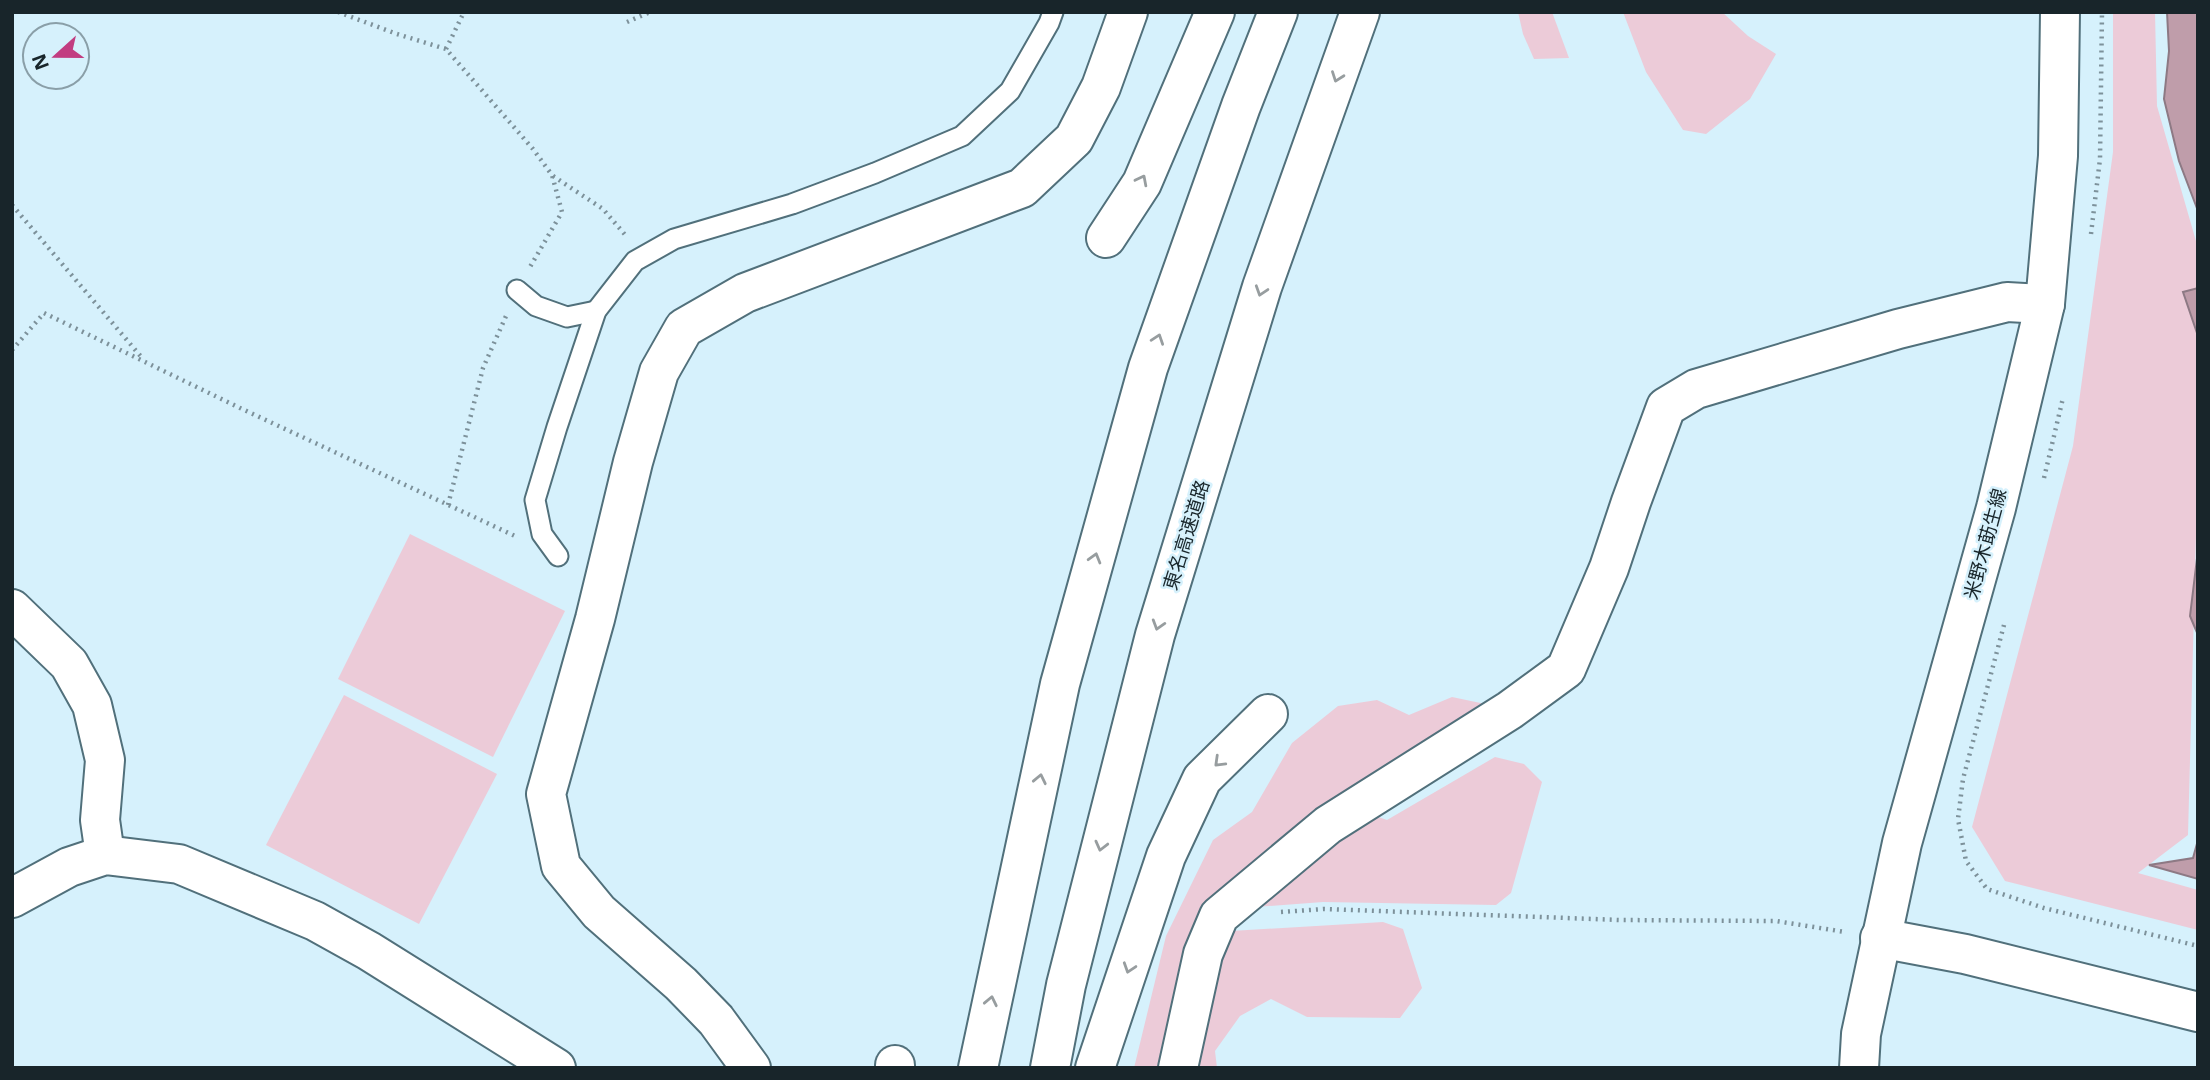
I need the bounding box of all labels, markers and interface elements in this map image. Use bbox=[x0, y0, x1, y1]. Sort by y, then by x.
north arrow bbox=[21, 21, 91, 91]
text: N bbox=[25, 50, 55, 74]
one-way arrow bbox=[1331, 70, 1345, 82]
one-way arrow bbox=[1134, 175, 1148, 187]
one-way arrow bbox=[1255, 285, 1270, 297]
one-way arrow bbox=[1150, 334, 1164, 346]
street label: 東名高速道路 bbox=[1157, 477, 1215, 593]
street label: 米野木莇生線 bbox=[1958, 486, 2012, 602]
one-way arrow bbox=[1087, 552, 1101, 564]
one-way arrow bbox=[1152, 619, 1167, 631]
one-way arrow bbox=[1215, 753, 1228, 766]
one-way arrow bbox=[1031, 773, 1046, 785]
one-way arrow bbox=[1095, 840, 1110, 852]
one-way arrow bbox=[1123, 961, 1137, 973]
one-way arrow bbox=[983, 995, 998, 1007]

